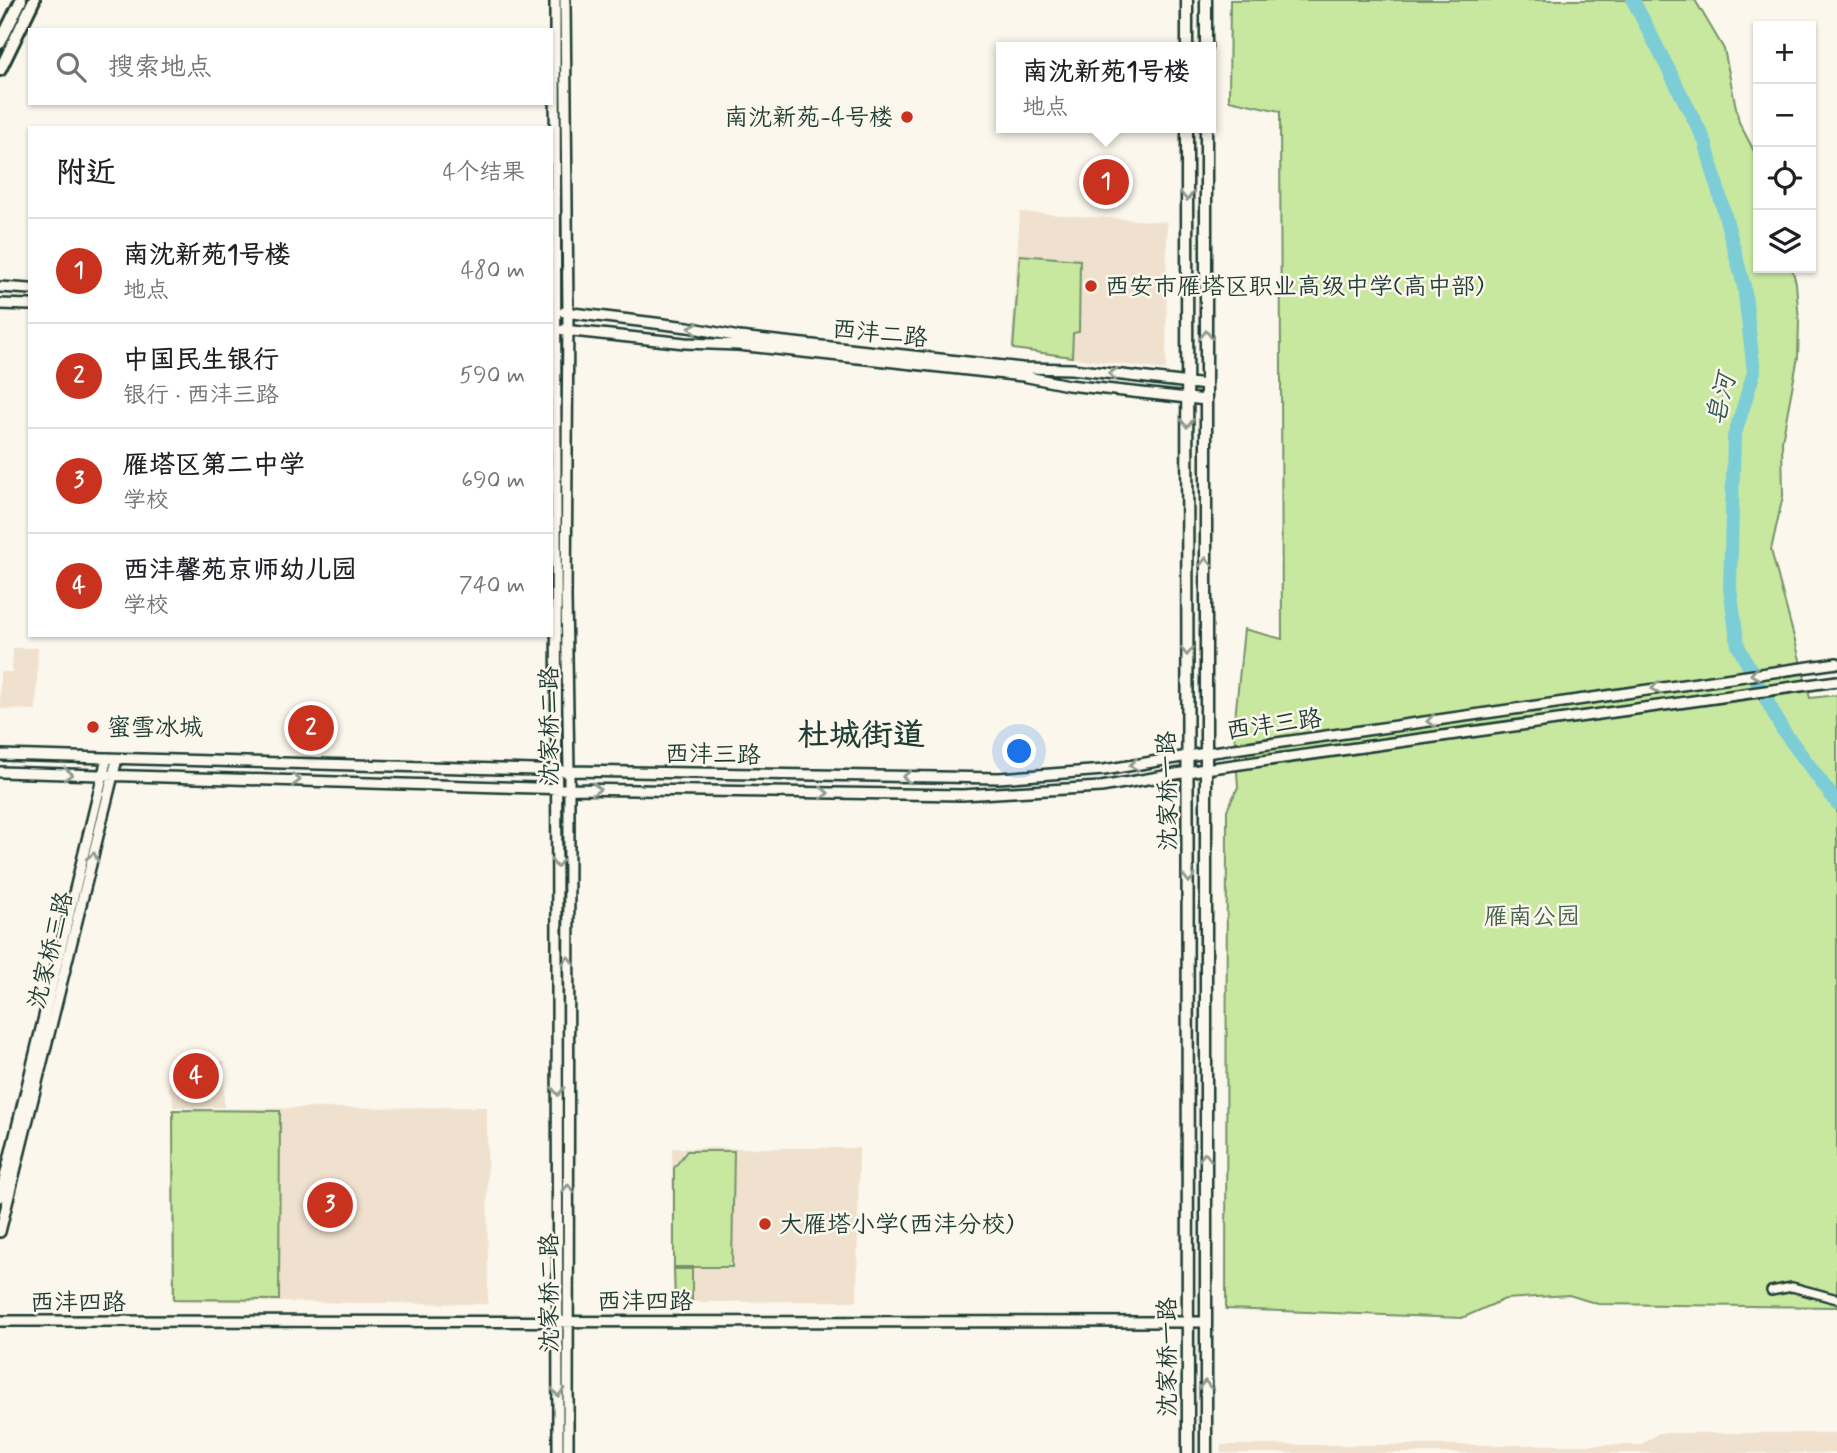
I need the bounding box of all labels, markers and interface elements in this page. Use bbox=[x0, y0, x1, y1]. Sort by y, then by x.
map controls bbox=[1753, 21, 1816, 273]
button: + bbox=[1753, 21, 1816, 84]
search box bbox=[28, 28, 553, 105]
popup bbox=[996, 42, 1216, 133]
icon: search bbox=[52, 48, 90, 86]
text: 搜索地点 bbox=[108, 51, 212, 85]
text: 南沈新苑1号楼 bbox=[1022, 56, 1190, 90]
button: − bbox=[1753, 84, 1816, 147]
text: 地点 bbox=[1022, 93, 1068, 123]
place label: 南沈新苑-4号楼 bbox=[724, 103, 893, 134]
marker: 南沈新苑-4号楼 bbox=[899, 109, 915, 125]
button: locate bbox=[1753, 147, 1816, 210]
text: 附近 bbox=[56, 154, 116, 193]
pin: 1 bbox=[1083, 156, 1129, 208]
text: 4个结果 bbox=[443, 158, 525, 188]
one-way arrow bbox=[1179, 191, 1195, 202]
button: layers bbox=[1753, 210, 1816, 273]
text: 南沈新苑1号楼 bbox=[123, 239, 291, 273]
text: 1 bbox=[74, 256, 84, 286]
text: 480 m bbox=[461, 256, 525, 286]
place label: 西安市雁塔区职业高级中学(高中部) bbox=[1105, 272, 1484, 303]
text: 地点 bbox=[123, 276, 169, 306]
marker: 西安市雁塔区职业高级中学(高中部) bbox=[1083, 278, 1099, 294]
street label: 西沣二路 bbox=[830, 314, 929, 355]
one-way arrow bbox=[687, 321, 699, 336]
one-way arrow bbox=[1198, 329, 1214, 340]
text: 中国民生银行 bbox=[123, 344, 279, 378]
text: 2 bbox=[73, 361, 85, 391]
text: 590 m bbox=[459, 361, 525, 391]
one-way arrow bbox=[1108, 366, 1119, 381]
water label: 皂河 bbox=[1699, 366, 1746, 429]
text: 银行 · 西沣三路 bbox=[123, 381, 279, 411]
one-way arrow bbox=[1179, 419, 1195, 429]
text: 雁塔区第二中学 bbox=[123, 449, 305, 483]
text: 3 bbox=[74, 466, 84, 496]
text: 690 m bbox=[461, 466, 525, 496]
text: 学校 bbox=[123, 486, 169, 516]
text: 西沣馨苑京师幼儿园 bbox=[123, 554, 357, 588]
one-way arrow bbox=[1198, 557, 1214, 567]
text: 4 bbox=[72, 571, 86, 601]
text: 740 m bbox=[459, 571, 525, 601]
text: 学校 bbox=[123, 591, 169, 621]
one-way arrow bbox=[1179, 646, 1195, 657]
street label: 沈家桥二路 bbox=[535, 666, 566, 786]
one-way arrow bbox=[1749, 667, 1761, 682]
one-way arrow bbox=[1651, 681, 1662, 696]
pin: 2 bbox=[288, 702, 334, 754]
street label: 西沣三路 bbox=[1225, 703, 1324, 748]
place label: 蜜雪冰城 bbox=[107, 713, 203, 744]
one-way arrow bbox=[1425, 713, 1437, 728]
district label: 杜城街道 bbox=[797, 715, 925, 757]
marker: 蜜雪冰城 bbox=[85, 719, 101, 735]
street label: 沈家桥一路 bbox=[1152, 731, 1185, 851]
your location bbox=[1002, 734, 1036, 768]
street label: 西沣三路 bbox=[665, 739, 761, 772]
one-way arrow bbox=[1128, 757, 1139, 772]
one-way arrow bbox=[63, 766, 74, 781]
one-way arrow bbox=[901, 769, 912, 785]
one-way arrow bbox=[290, 773, 301, 788]
one-way arrow bbox=[592, 781, 602, 797]
one-way arrow bbox=[819, 785, 830, 801]
one-way arrow bbox=[85, 851, 99, 863]
one-way arrow bbox=[549, 858, 565, 869]
one-way arrow bbox=[1181, 874, 1197, 884]
street label: 沈家桥三路 bbox=[22, 888, 81, 1012]
park label: 雁南公园 bbox=[1484, 902, 1580, 933]
one-way arrow bbox=[560, 956, 576, 966]
pin: 4 bbox=[173, 1050, 219, 1102]
one-way arrow bbox=[550, 1086, 566, 1096]
one-way arrow bbox=[1197, 1152, 1213, 1162]
pin: 3 bbox=[307, 1179, 353, 1231]
one-way arrow bbox=[560, 1183, 576, 1194]
place label: 大雁塔小学(西沣分校) bbox=[779, 1210, 1014, 1241]
marker: 大雁塔小学(西沣分校) bbox=[757, 1216, 773, 1232]
street label: 沈家桥二路 bbox=[535, 1233, 566, 1353]
street label: 西沣四路 bbox=[597, 1287, 693, 1318]
street label: 西沣四路 bbox=[30, 1288, 126, 1319]
street label: 沈家桥一路 bbox=[1153, 1297, 1184, 1417]
one-way arrow bbox=[1197, 1379, 1213, 1390]
one-way arrow bbox=[550, 1387, 566, 1397]

